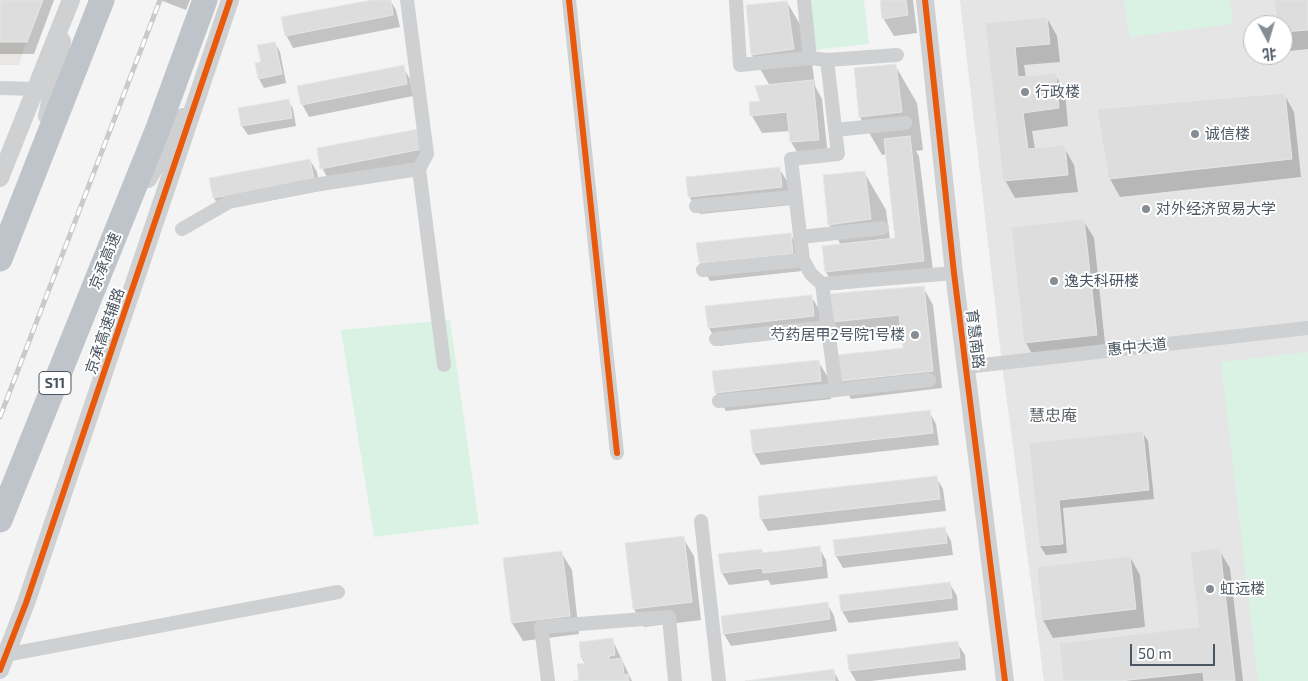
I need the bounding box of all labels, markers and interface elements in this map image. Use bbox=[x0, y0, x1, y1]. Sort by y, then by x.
north arrow bbox=[1243, 15, 1293, 65]
text: 北 bbox=[1262, 45, 1277, 64]
place label: 行政楼 bbox=[1035, 83, 1080, 101]
marker: 行政楼 bbox=[1019, 86, 1031, 98]
place label: 诚信楼 bbox=[1205, 125, 1250, 143]
marker: 诚信楼 bbox=[1189, 128, 1201, 140]
place label: 对外经济贸易大学 bbox=[1156, 200, 1276, 218]
marker: 对外经济贸易大学 bbox=[1140, 203, 1152, 215]
street label: 京承高速 bbox=[85, 230, 125, 292]
place label: 逸夫科研楼 bbox=[1064, 272, 1139, 290]
marker: 逸夫科研楼 bbox=[1048, 275, 1060, 287]
street label: 京承高速辅路 bbox=[82, 286, 128, 376]
street label: 育慧南路 bbox=[962, 308, 988, 370]
place label: 芍药居甲2号院1号楼 bbox=[771, 326, 905, 344]
marker: 芍药居甲2号院1号楼 bbox=[909, 329, 921, 341]
street label: 惠中大道 bbox=[1106, 335, 1168, 359]
road number: S11 bbox=[39, 372, 71, 394]
district label: 慧忠庵 bbox=[1029, 406, 1077, 426]
place label: 虹远楼 bbox=[1220, 580, 1265, 598]
marker: 虹远楼 bbox=[1204, 583, 1216, 595]
scale bar bbox=[1133, 634, 1218, 666]
text: 50 m bbox=[1138, 644, 1172, 662]

